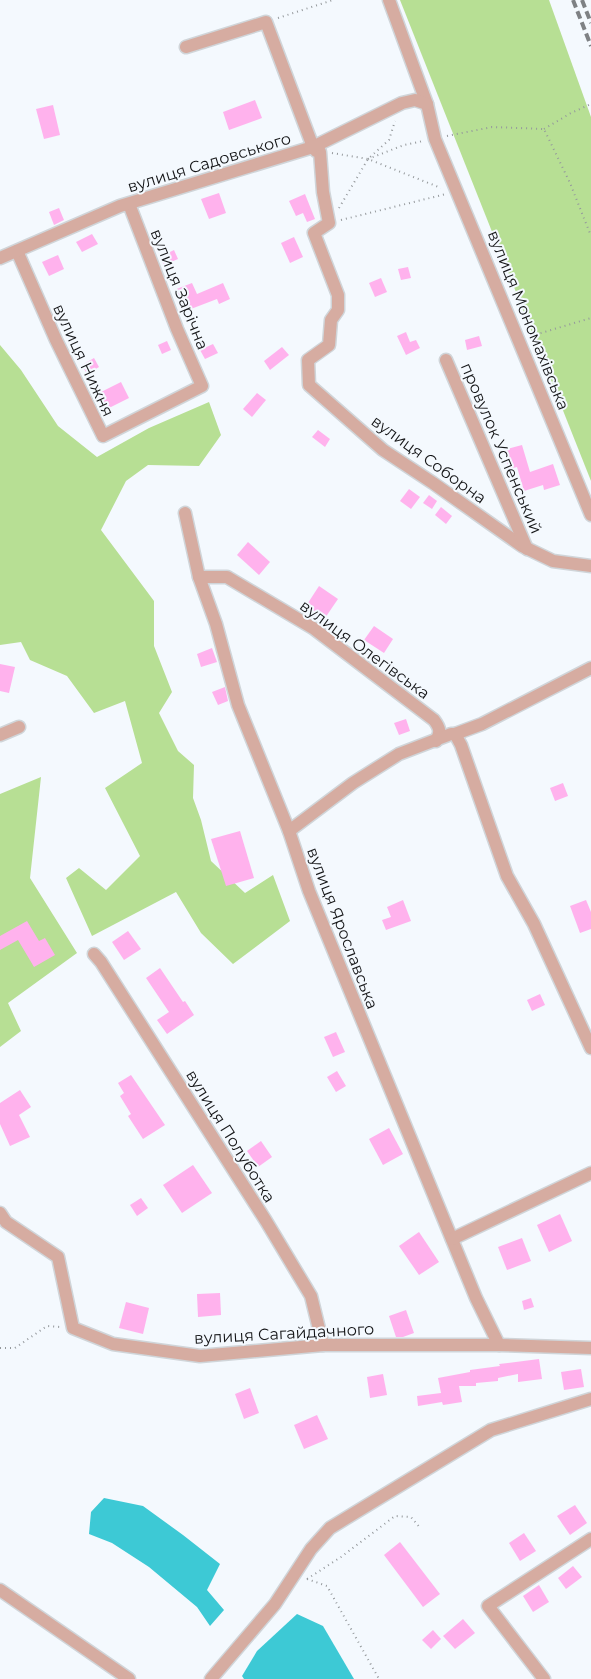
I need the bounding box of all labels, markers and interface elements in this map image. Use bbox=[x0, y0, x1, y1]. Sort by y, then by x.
street label: вулиця Садовського bbox=[125, 129, 293, 196]
street label: вулиця Зарічна bbox=[147, 226, 212, 352]
street label: вулиця Мономахівська bbox=[484, 228, 573, 413]
street label: вулиця Нижня bbox=[49, 301, 118, 420]
street label: провулок Успенський bbox=[457, 360, 546, 537]
street label: вулиця Соборна bbox=[368, 411, 490, 507]
street label: вулиця Олегівська bbox=[296, 596, 433, 703]
street label: вулиця Ярославська bbox=[303, 845, 382, 1012]
street label: вулиця Полуботка bbox=[182, 1066, 279, 1206]
street label: вулиця Сагайдачного bbox=[193, 1319, 375, 1348]

